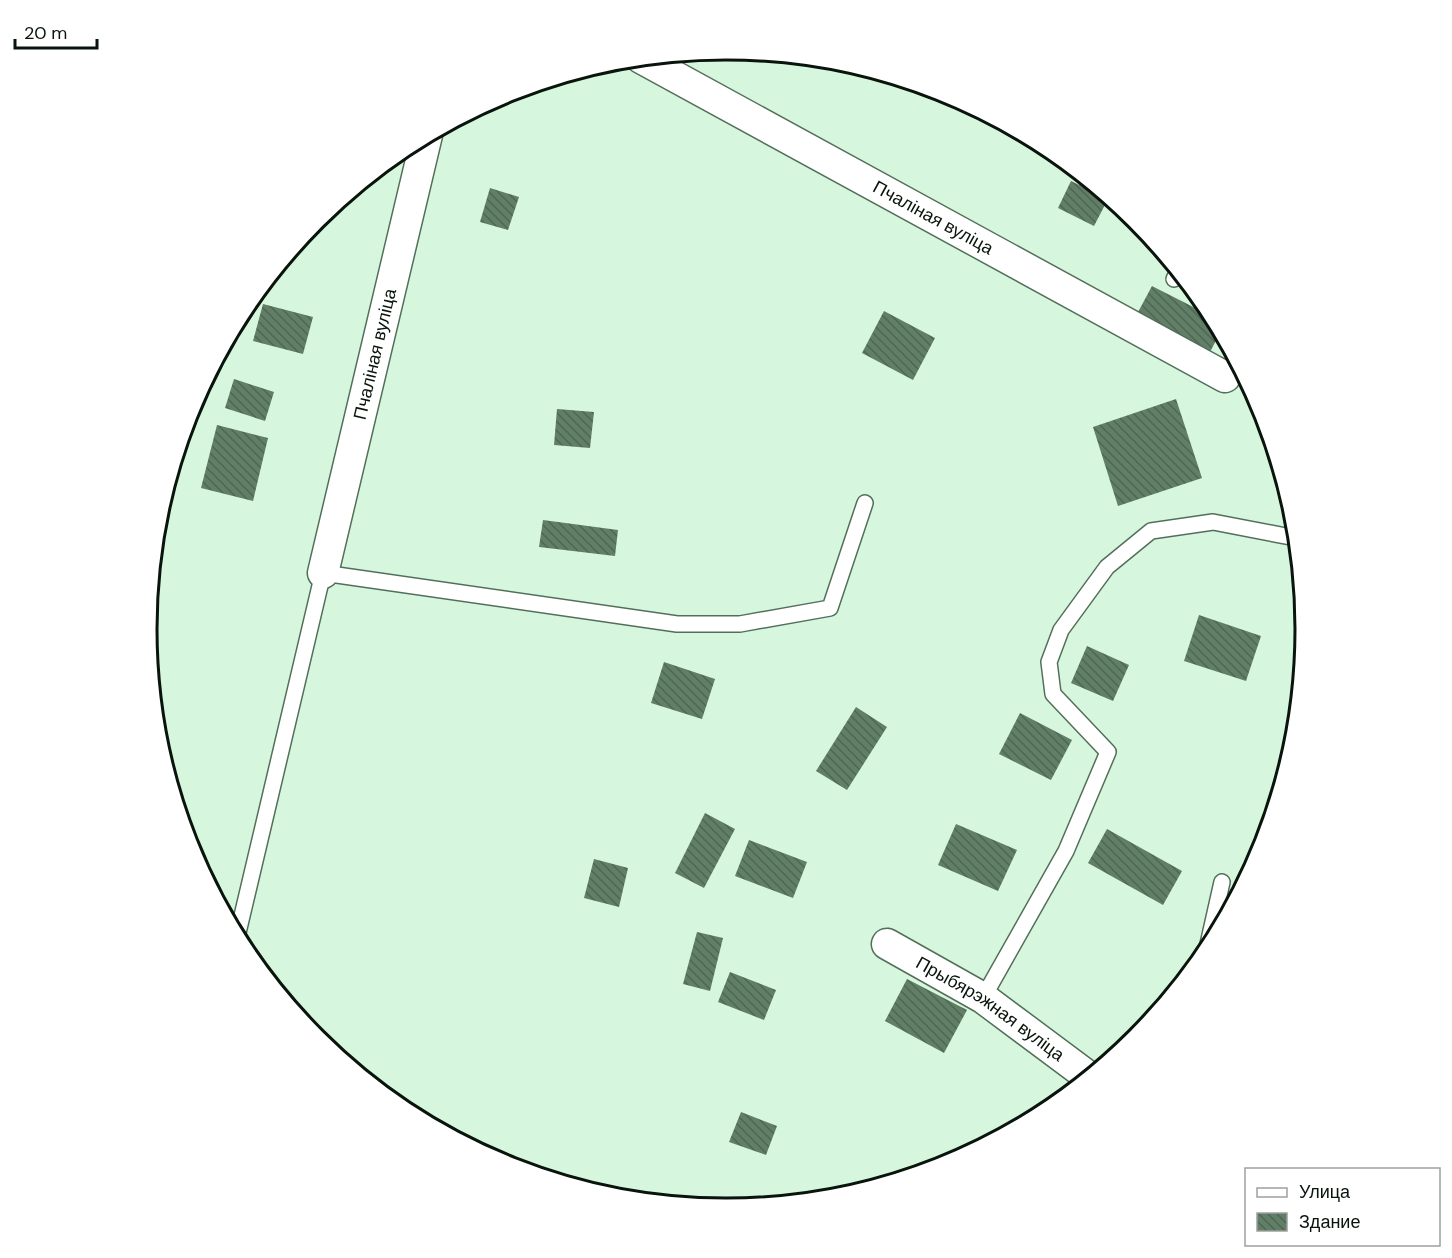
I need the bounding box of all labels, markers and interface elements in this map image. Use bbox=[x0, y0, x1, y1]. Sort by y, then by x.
scale bar bbox=[15, 12, 98, 50]
text: 20 m bbox=[24, 21, 67, 45]
street label: Пчаліная вуліца bbox=[869, 175, 999, 261]
street label: Пчаліная вуліца bbox=[348, 285, 402, 422]
street label: Прыбярэжная вуліца bbox=[912, 951, 1070, 1067]
legend bbox=[1245, 1168, 1440, 1246]
text: Улица bbox=[1299, 1180, 1351, 1204]
text: Здание bbox=[1299, 1210, 1360, 1234]

